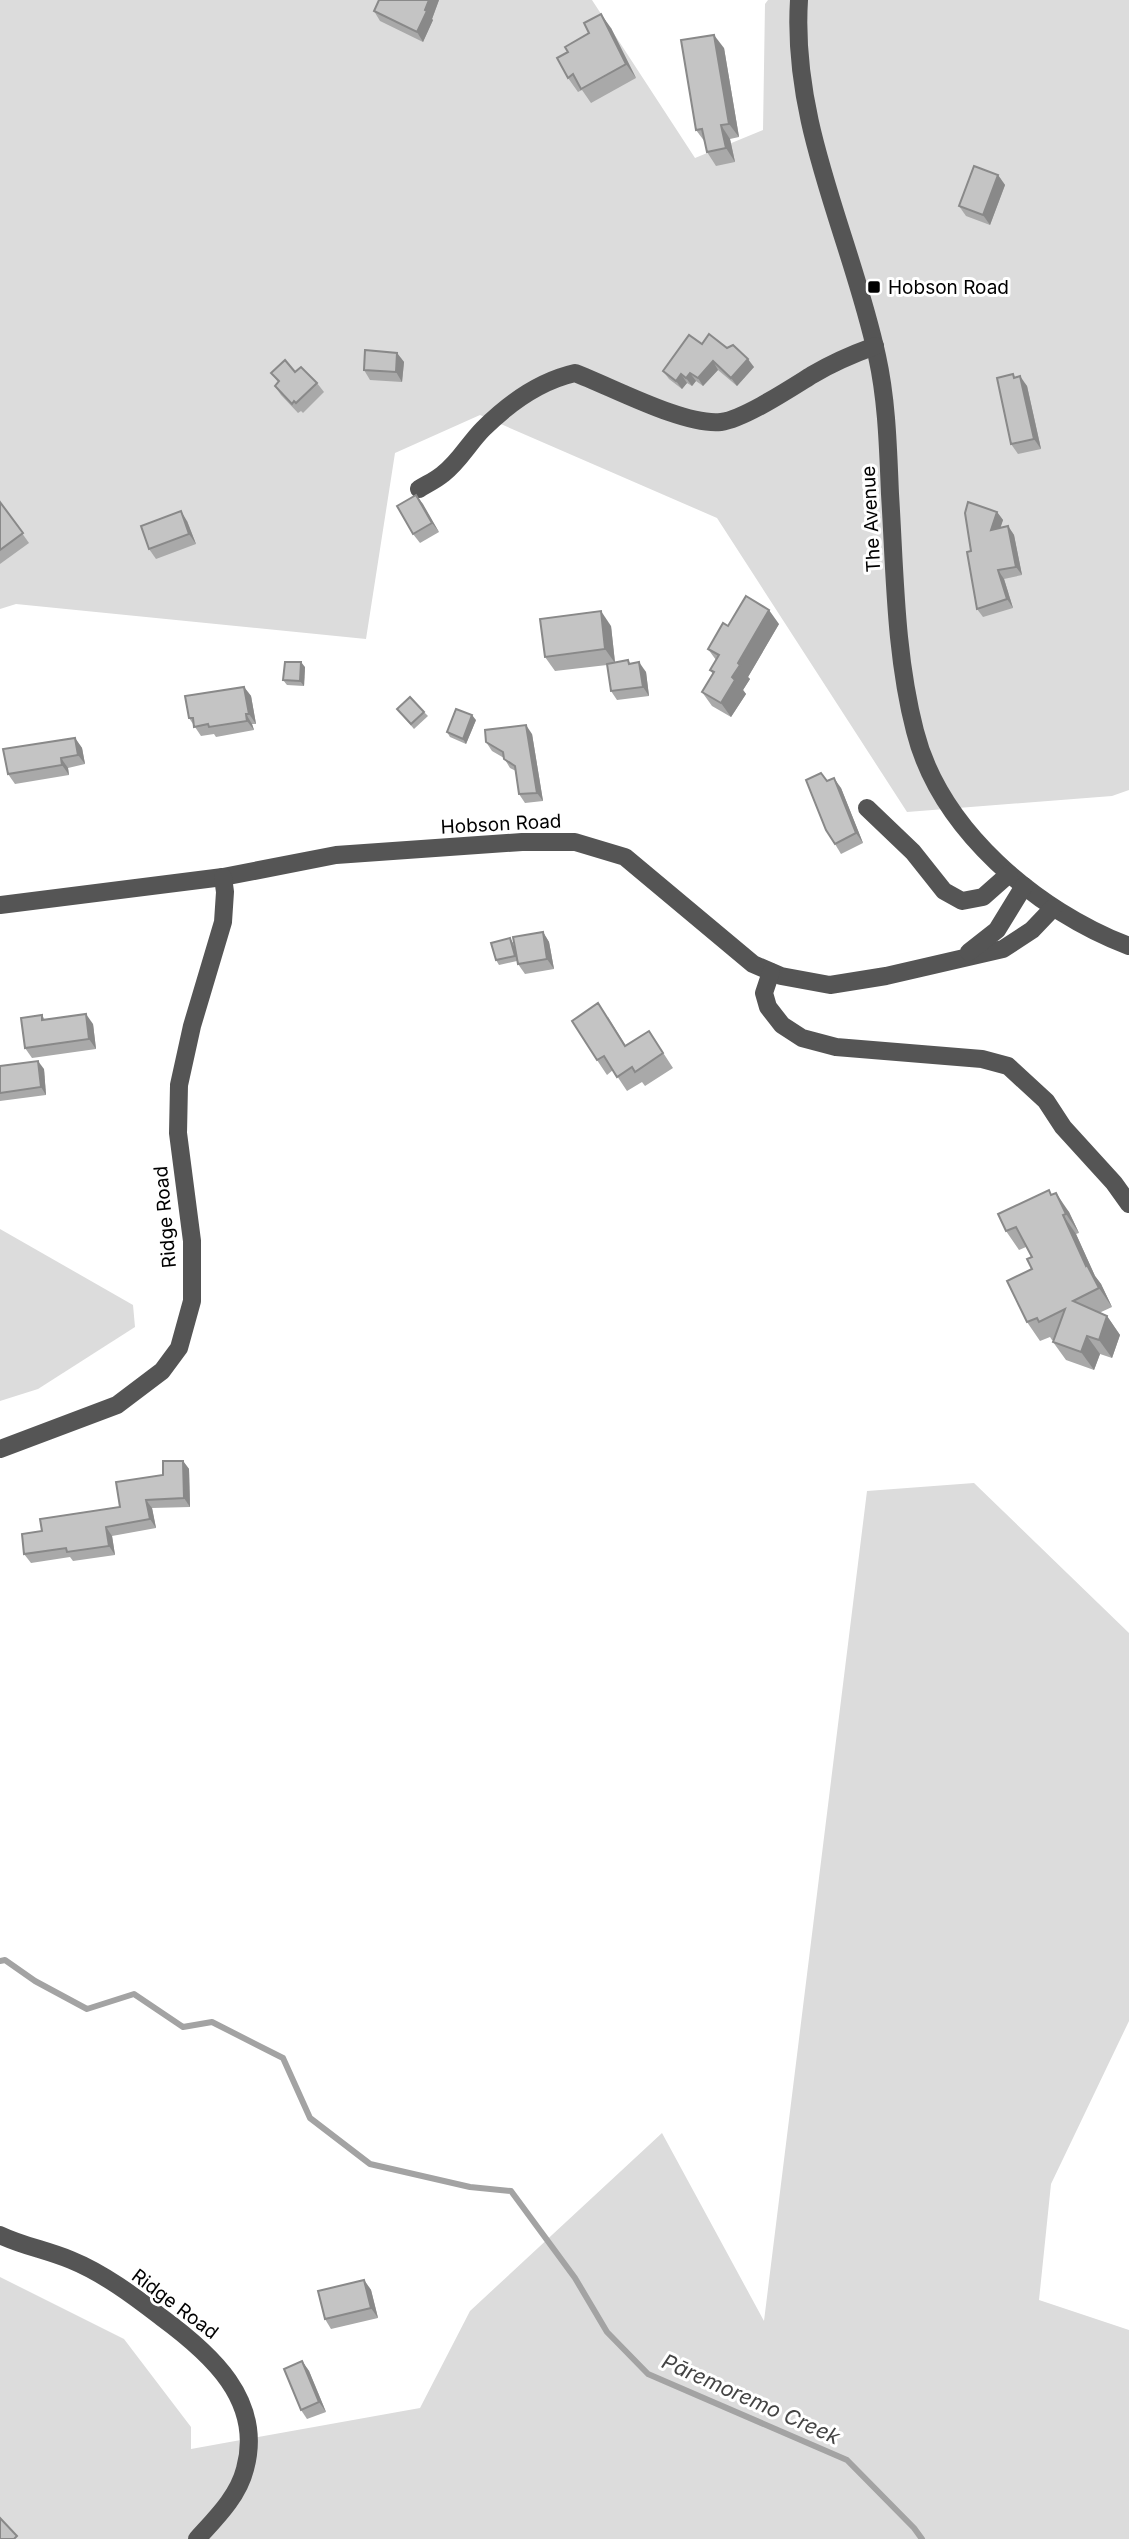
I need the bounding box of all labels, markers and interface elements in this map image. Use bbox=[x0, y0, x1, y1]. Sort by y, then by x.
place label: Hobson Road bbox=[888, 276, 1009, 299]
marker: Hobson Road bbox=[866, 279, 882, 295]
street label: The Avenue bbox=[857, 465, 885, 573]
street label: Hobson Road bbox=[440, 809, 562, 839]
street label: Ridge Road bbox=[149, 1165, 181, 1269]
street label: Ridge Road bbox=[127, 2264, 223, 2344]
water label: Pāremoremo Creek bbox=[658, 2349, 844, 2450]

